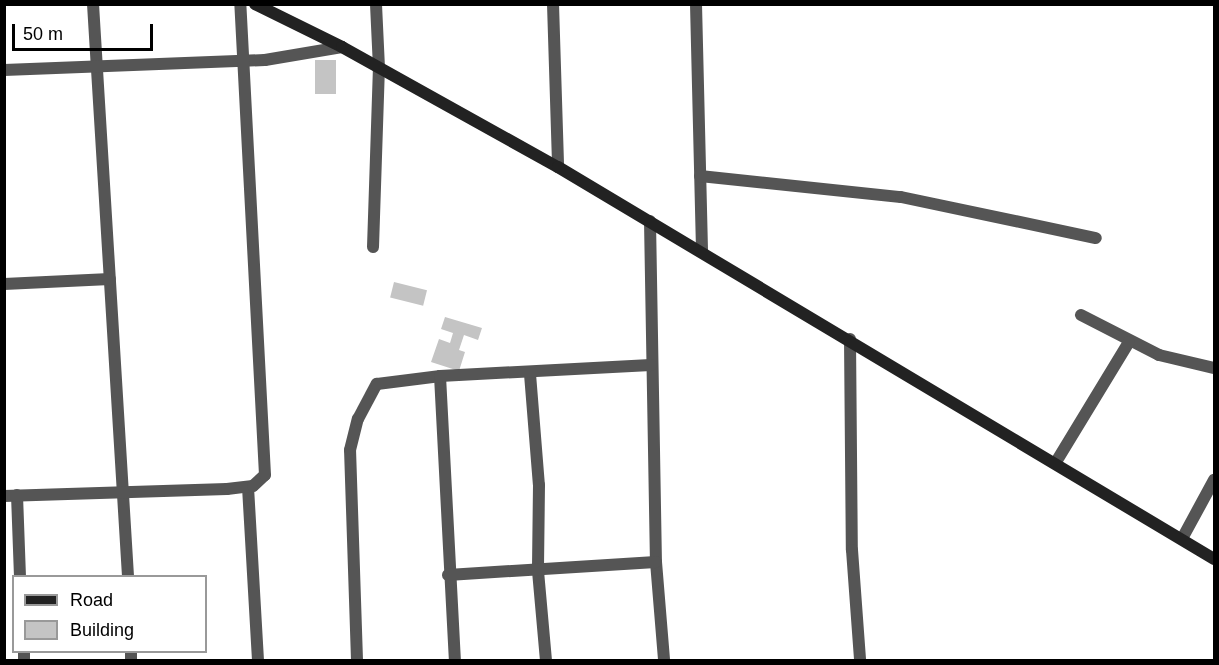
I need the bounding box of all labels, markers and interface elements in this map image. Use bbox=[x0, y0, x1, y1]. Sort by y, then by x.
scale bar bbox=[15, 12, 156, 50]
text: 50 m bbox=[23, 24, 63, 44]
legend bbox=[12, 575, 207, 653]
text: Road bbox=[70, 590, 113, 610]
text: Building bbox=[70, 620, 134, 640]

